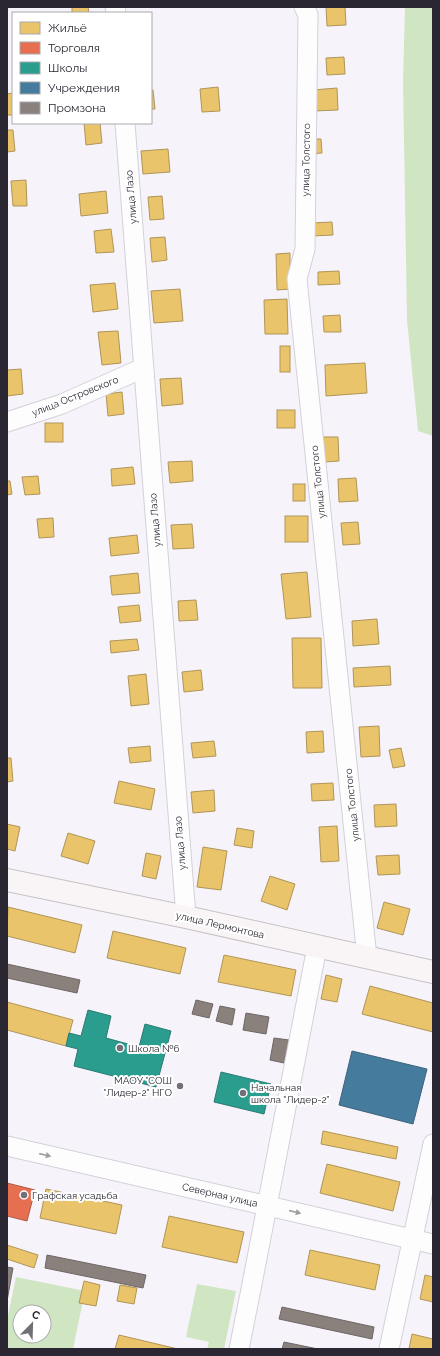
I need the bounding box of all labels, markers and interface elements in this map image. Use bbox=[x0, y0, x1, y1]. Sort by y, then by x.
legend bbox=[12, 12, 152, 124]
text: Жильё bbox=[48, 21, 87, 35]
text: Торговля bbox=[48, 41, 100, 55]
text: Школы bbox=[48, 61, 87, 75]
text: Учреждения bbox=[48, 81, 120, 95]
text: Промзона bbox=[48, 101, 106, 115]
street label: улица Толстого bbox=[300, 123, 312, 197]
street label: улица Лазо bbox=[123, 170, 139, 224]
street label: улица Островского bbox=[30, 374, 120, 418]
street label: улица Толстого bbox=[309, 445, 327, 519]
street label: улица Лазо bbox=[147, 493, 163, 547]
street label: улица Толстого bbox=[343, 768, 361, 842]
street label: улица Лазо bbox=[172, 816, 188, 870]
street label: улица Лермонтова bbox=[175, 909, 265, 941]
marker: Школа №6 bbox=[115, 1043, 125, 1053]
place label: Школа №6 bbox=[128, 1043, 180, 1054]
place label: МАОУ "СОШ "Лидер-2" НГО bbox=[103, 1075, 172, 1098]
marker: МАОУ "СОШ "Лидер-2" НГО bbox=[175, 1081, 185, 1091]
place label: Начальная школа "Лидер-2" bbox=[251, 1082, 330, 1105]
marker: Начальная школа "Лидер-2" bbox=[238, 1088, 248, 1098]
one-way arrow bbox=[39, 1153, 51, 1159]
street label: Северная улица bbox=[181, 1181, 259, 1209]
marker: Графская усадьба bbox=[19, 1190, 29, 1200]
place label: Графская усадьба bbox=[32, 1190, 118, 1201]
one-way arrow bbox=[289, 1209, 301, 1215]
north arrow bbox=[12, 1304, 52, 1344]
text: С bbox=[30, 1308, 42, 1323]

